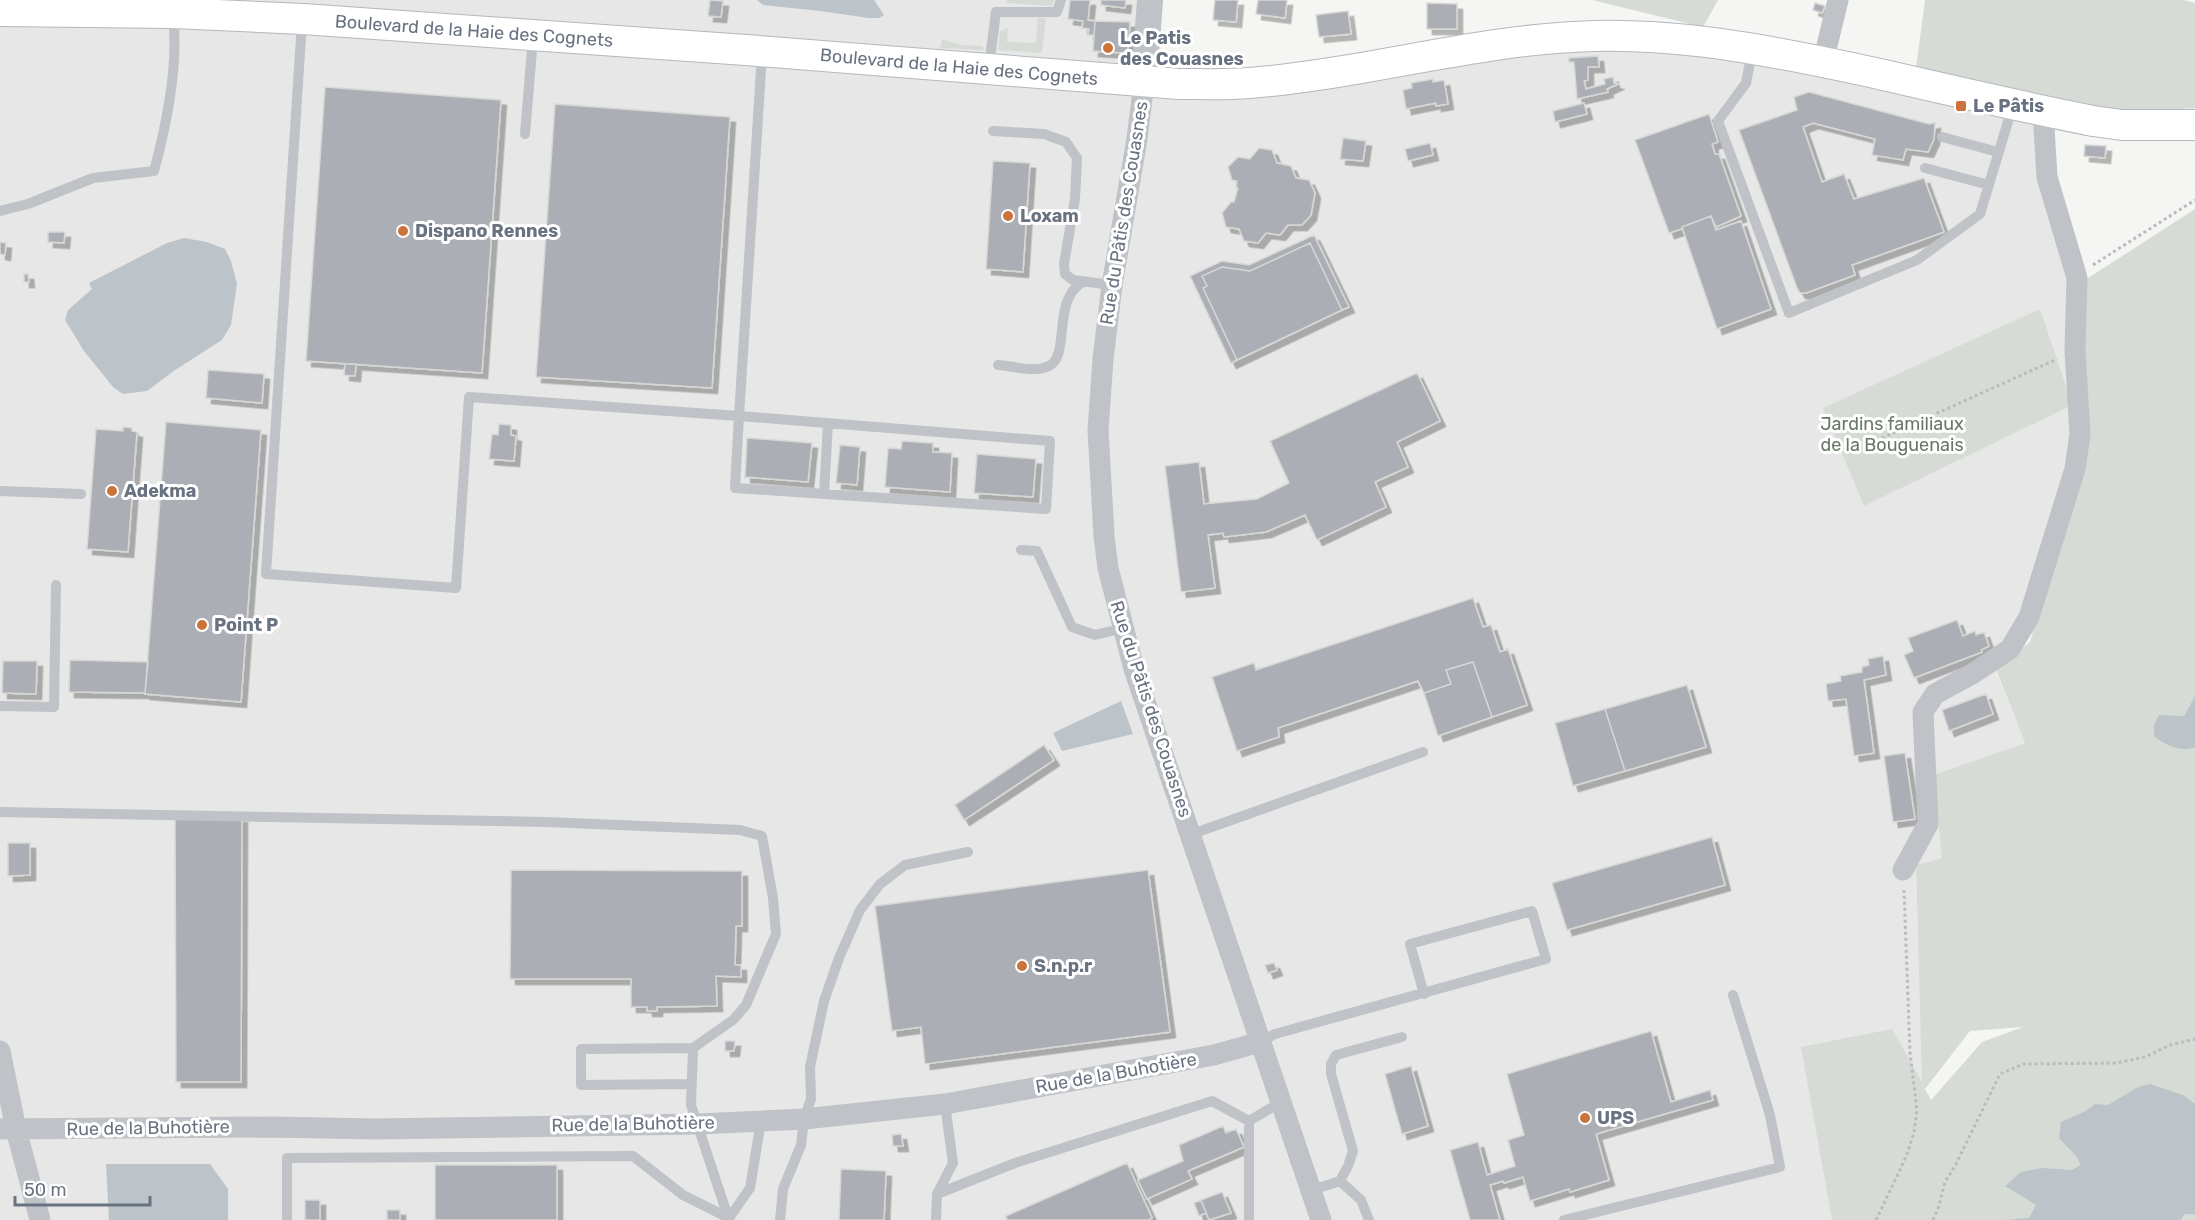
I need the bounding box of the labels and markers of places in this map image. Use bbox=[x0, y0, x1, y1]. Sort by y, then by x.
place label: Le Patis des Couasnes bbox=[1120, 27, 1244, 70]
marker: Le Patis des Couasnes bbox=[1101, 41, 1115, 55]
place label: Le Pâtis bbox=[1973, 95, 2044, 117]
marker: Le Pâtis bbox=[1954, 99, 1968, 113]
place label: Loxam bbox=[1020, 205, 1079, 227]
marker: Loxam bbox=[1001, 209, 1015, 223]
place label: Dispano Rennes bbox=[415, 220, 558, 242]
marker: Dispano Rennes bbox=[396, 224, 410, 238]
place label: Adekma bbox=[124, 480, 196, 502]
marker: Adekma bbox=[105, 484, 119, 498]
place label: Point P bbox=[214, 614, 278, 636]
marker: Point P bbox=[195, 618, 209, 632]
place label: S.n.p.r bbox=[1034, 955, 1092, 977]
marker: S.n.p.r bbox=[1015, 959, 1029, 973]
place label: UPS bbox=[1597, 1107, 1634, 1129]
marker: UPS bbox=[1578, 1111, 1592, 1125]

